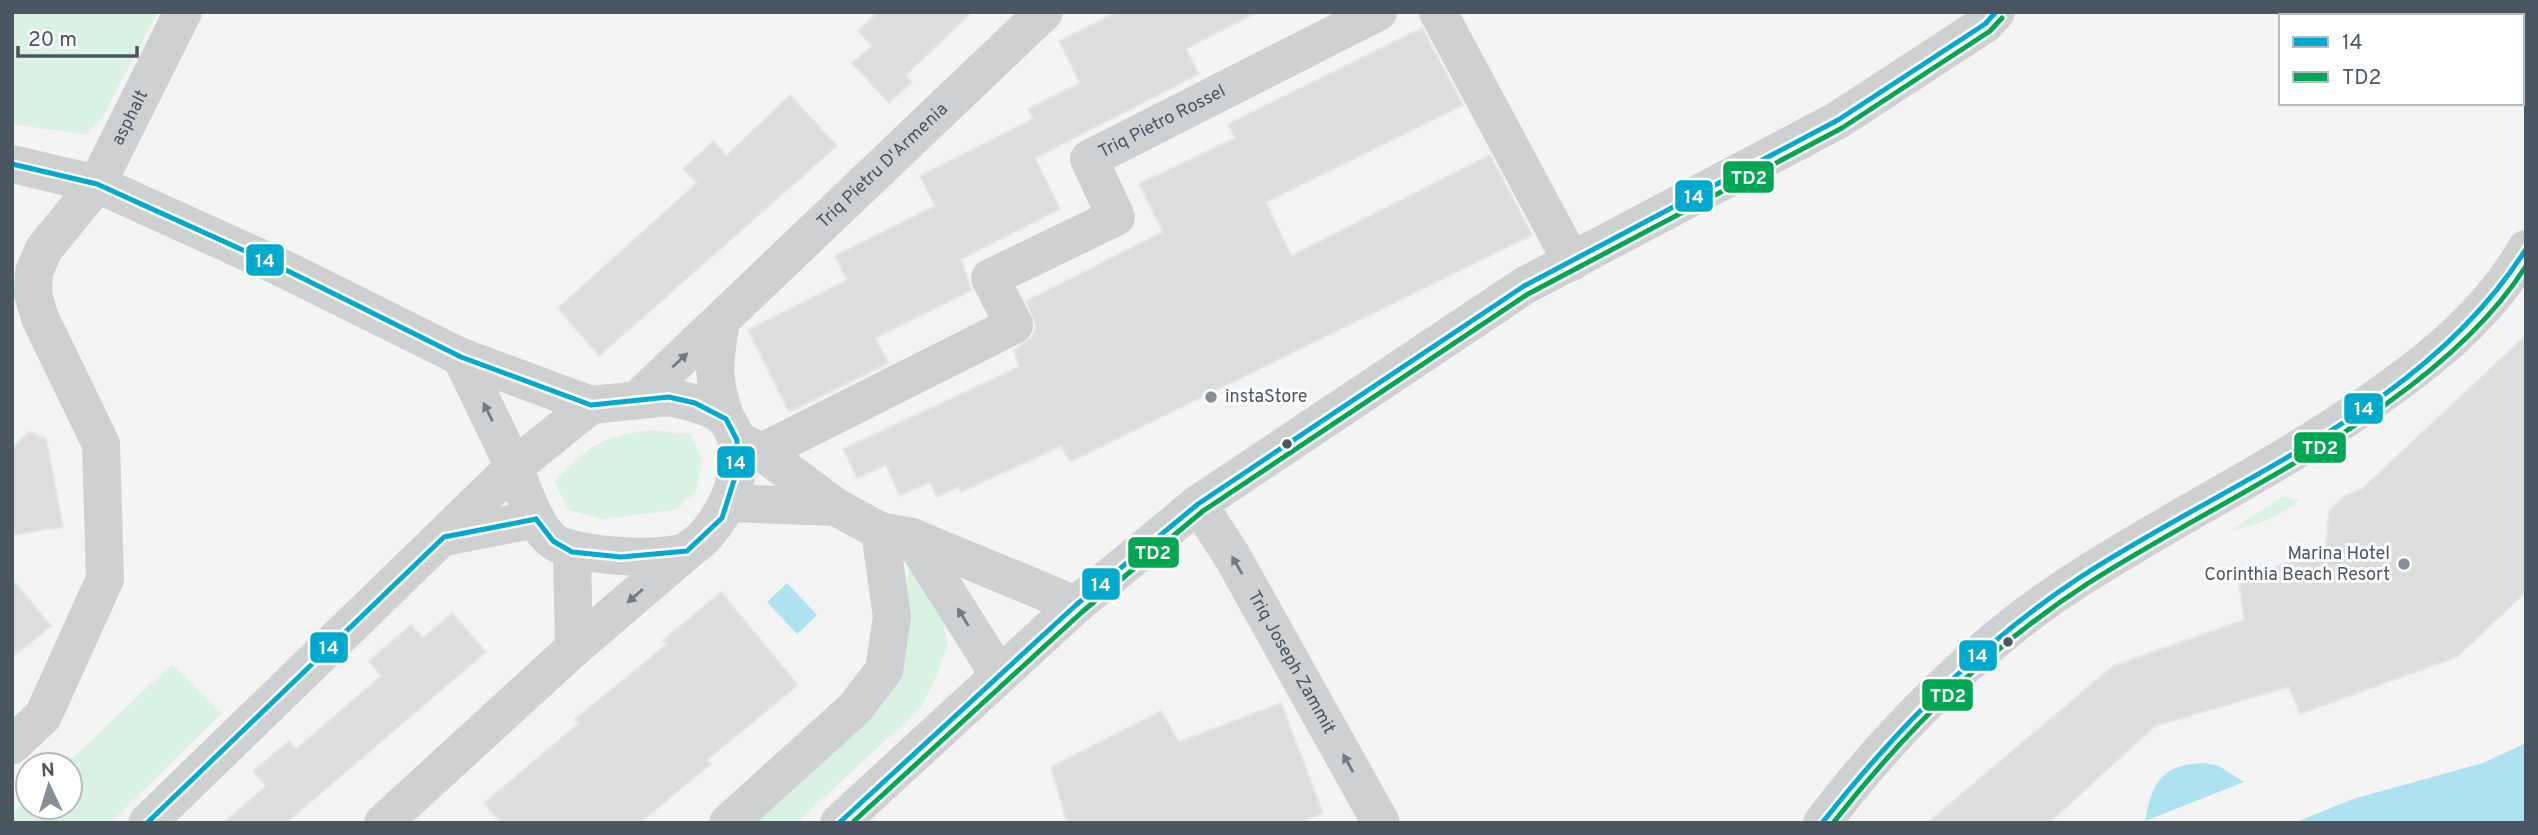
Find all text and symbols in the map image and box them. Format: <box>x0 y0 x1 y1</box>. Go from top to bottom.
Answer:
scale bar <box>18 14 136 58</box>
legend <box>2279 14 2524 105</box>
text: 20 m <box>28 27 77 54</box>
text: 14 <box>2342 30 2362 57</box>
text: TD2 <box>2342 65 2381 92</box>
street label: Triq Pietro Rossel <box>1095 80 1230 164</box>
street label: asphalt <box>107 86 154 149</box>
street label: Triq Pietru D'Armenia <box>812 98 953 234</box>
line badge: TD2 <box>1722 160 1775 194</box>
text: TD2 <box>1731 167 1767 191</box>
line badge: 14 <box>1674 179 1714 213</box>
text: 14 <box>1684 186 1704 210</box>
line badge: 14 <box>245 243 285 277</box>
text: 14 <box>255 250 275 274</box>
one-way arrow <box>671 352 689 368</box>
place label: instaStore <box>1225 386 1307 409</box>
marker: instaStore <box>1203 389 1219 405</box>
line badge: 14 <box>2343 392 2384 425</box>
text: 14 <box>2354 398 2374 422</box>
one-way arrow <box>482 402 493 422</box>
line badge: TD2 <box>2293 431 2347 464</box>
unlabelled marker <box>1280 437 1294 451</box>
text: TD2 <box>2302 437 2338 461</box>
line badge: 14 <box>716 445 756 479</box>
text: 14 <box>726 452 746 476</box>
line badge: TD2 <box>1127 536 1180 569</box>
text: TD2 <box>1135 542 1171 566</box>
place label: Marina Hotel Corinthia Beach Resort <box>2204 543 2390 587</box>
one-way arrow <box>1231 555 1243 574</box>
marker: Marina Hotel Corinthia Beach Resort <box>2396 556 2412 572</box>
line badge: 14 <box>1081 567 1121 601</box>
text: 14 <box>1091 574 1111 598</box>
street label: Triq Joseph Zammit <box>1242 587 1341 738</box>
one-way arrow <box>626 588 644 604</box>
one-way arrow <box>957 608 970 627</box>
line badge: 14 <box>309 631 349 664</box>
unlabelled marker <box>2001 635 2015 649</box>
text: 14 <box>319 637 339 661</box>
line badge: 14 <box>1958 639 1998 672</box>
text: 14 <box>1968 645 1988 669</box>
line badge: TD2 <box>1921 678 1974 712</box>
text: TD2 <box>1930 685 1966 709</box>
north arrow <box>14 751 84 821</box>
one-way arrow <box>1342 753 1354 773</box>
text: N <box>40 759 56 783</box>

